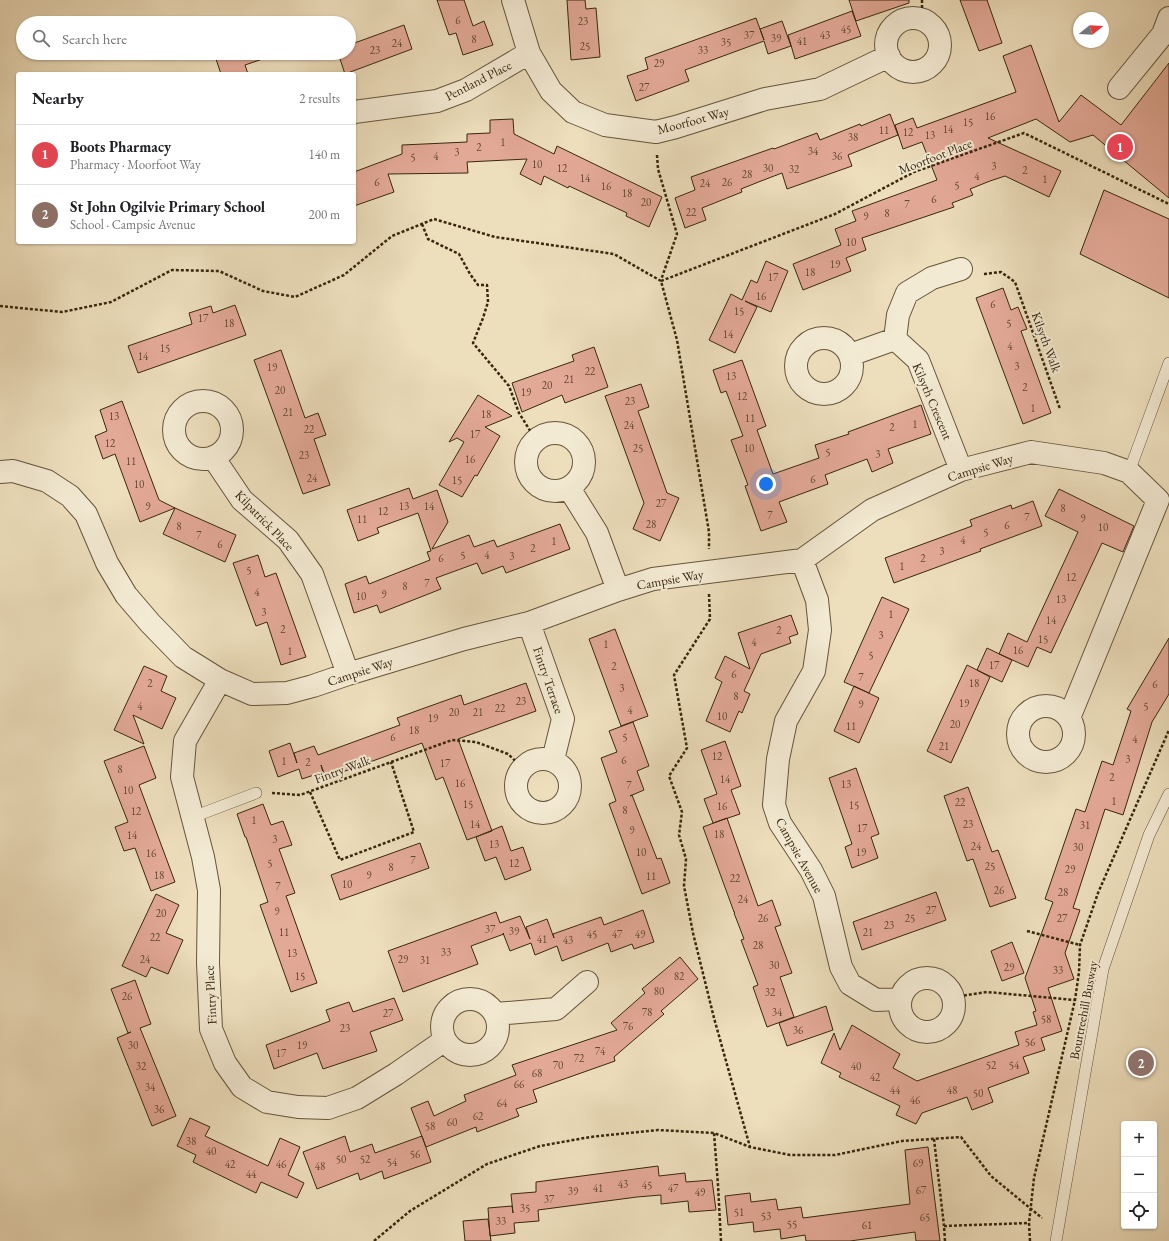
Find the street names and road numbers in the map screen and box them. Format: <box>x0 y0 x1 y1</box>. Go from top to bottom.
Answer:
street label: Pentland Place <box>442 56 514 104</box>
street label: Moorfoot Way <box>655 103 731 138</box>
street label: Moorfoot Place <box>896 135 974 178</box>
street label: Kilsyth Walk <box>1028 310 1066 376</box>
street label: Kilsyth Crescent <box>909 360 956 442</box>
street label: Campsie Way <box>945 449 1015 486</box>
street label: Kilpatrick Place <box>231 486 298 554</box>
street label: Campsie Way <box>635 565 705 594</box>
street label: Fintry Terrace <box>529 644 568 716</box>
street label: Campsie Way <box>325 653 395 690</box>
street label: Fintry Walk <box>312 751 373 787</box>
street label: Campsie Avenue <box>772 815 827 896</box>
street label: Bourtreehill Busway <box>1066 959 1101 1061</box>
street label: Fintry Place <box>200 965 221 1025</box>

